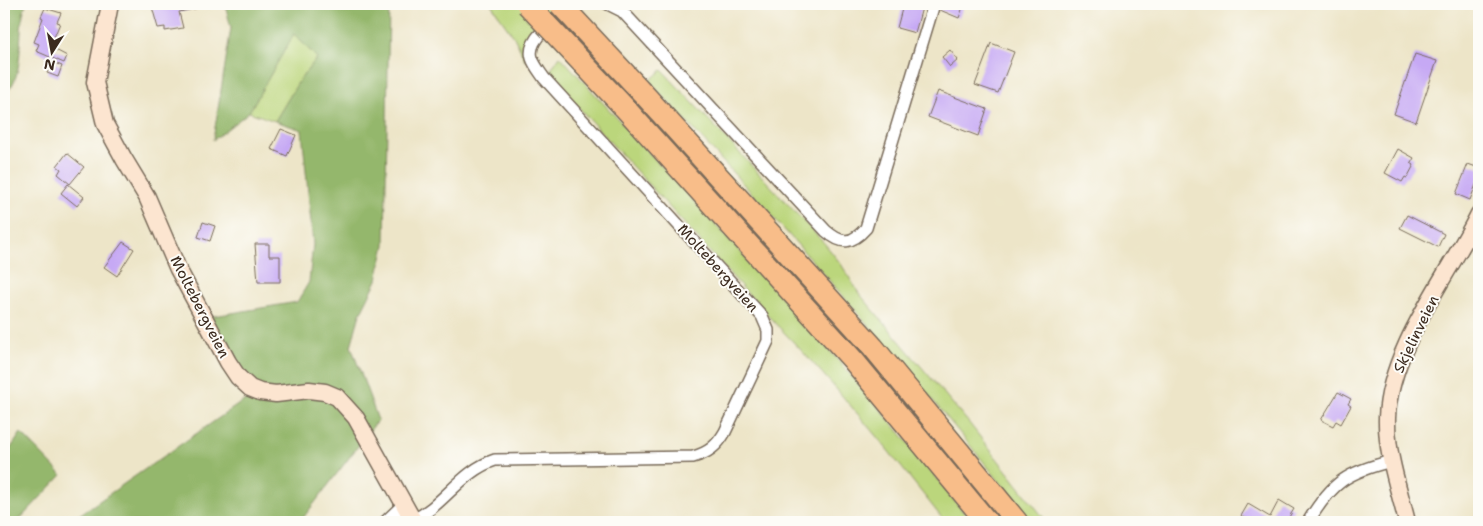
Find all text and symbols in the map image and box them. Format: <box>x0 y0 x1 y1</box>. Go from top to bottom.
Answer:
north arrow <box>28 28 78 78</box>
text: N <box>42 55 57 75</box>
street label: Moltebergveien <box>673 220 763 316</box>
street label: Moltebergveien <box>166 253 234 361</box>
street label: Skjelinveien <box>1389 292 1443 376</box>

